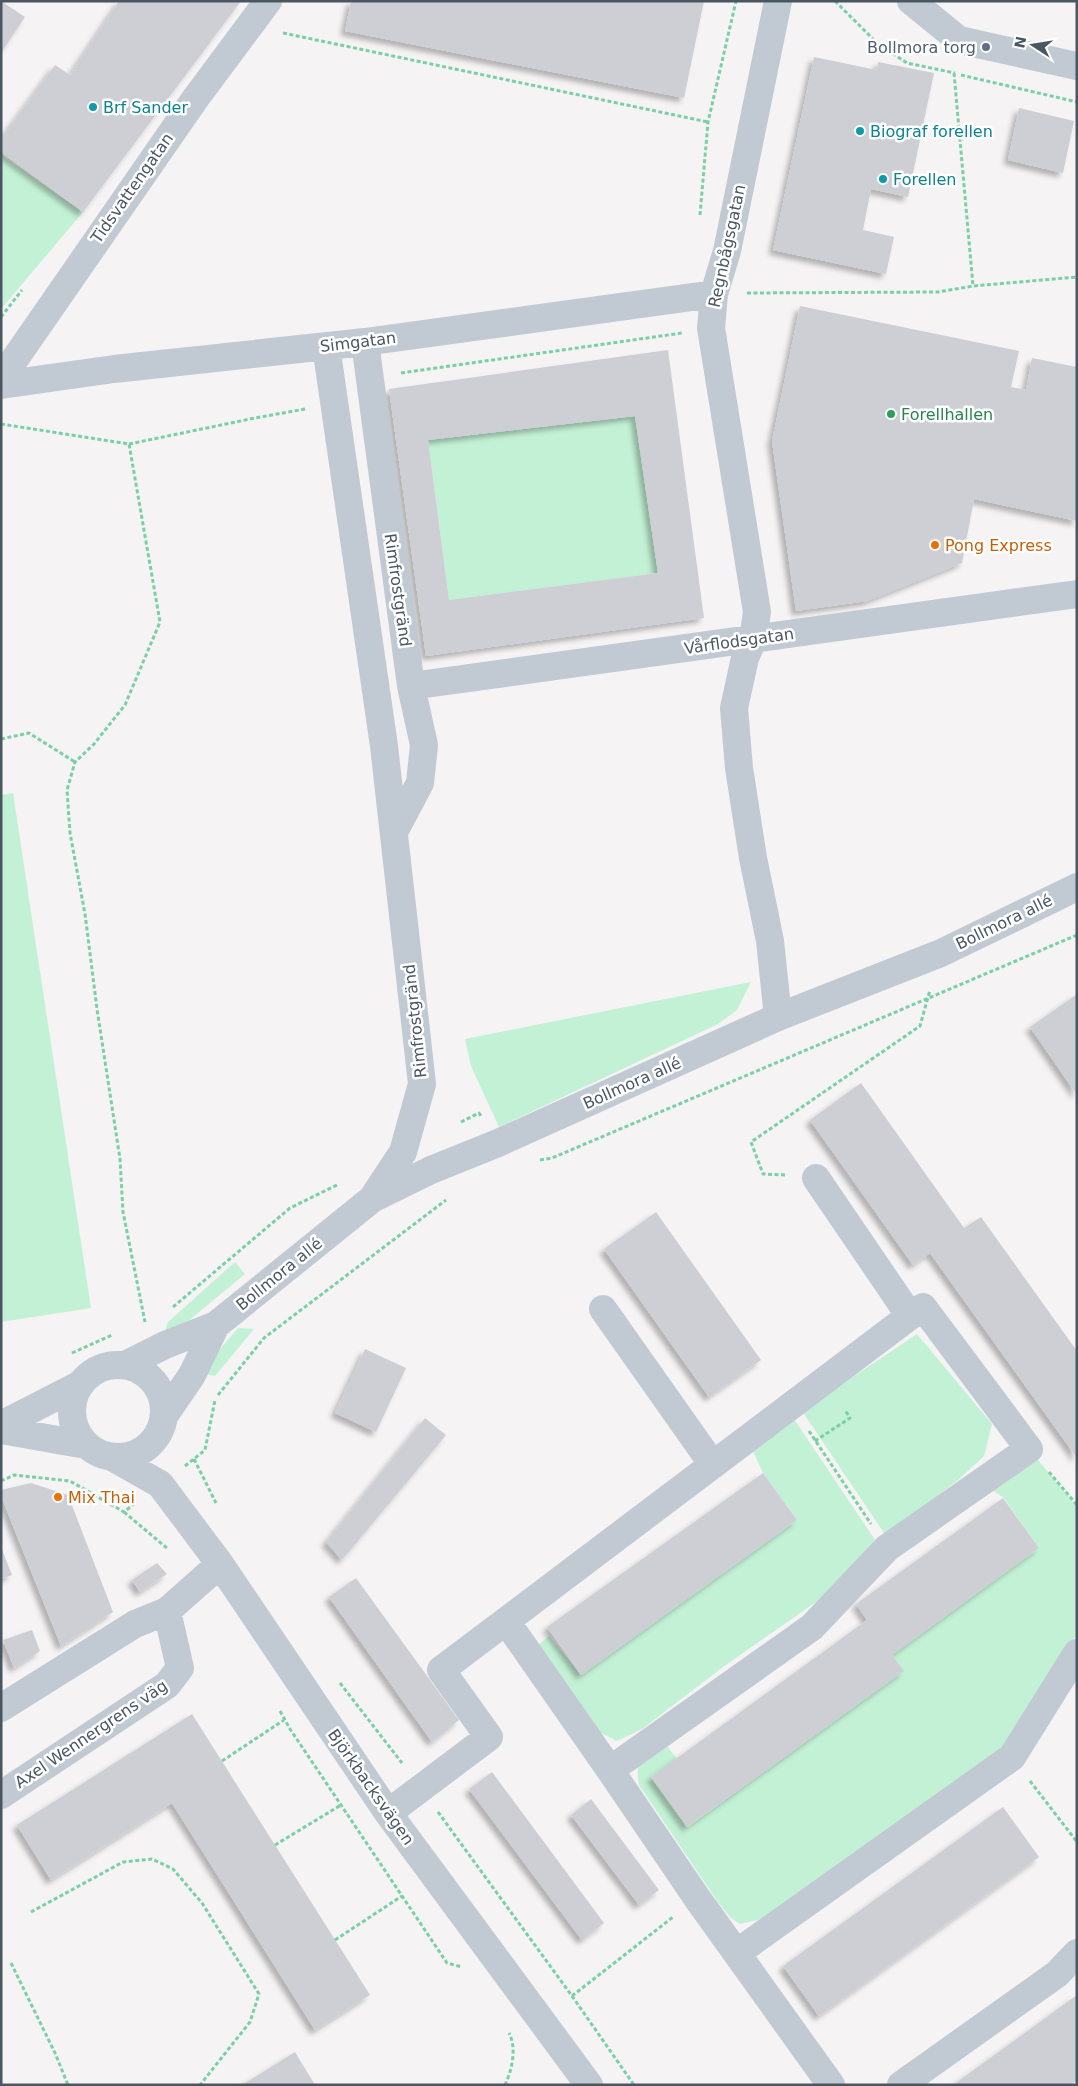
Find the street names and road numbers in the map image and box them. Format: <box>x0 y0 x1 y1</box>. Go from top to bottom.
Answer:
street label: Tidsvattengatan <box>86 129 177 248</box>
street label: Regnbågsgatan <box>705 183 749 309</box>
street label: Simgatan <box>319 328 397 356</box>
street label: Rimfrostgränd <box>381 532 415 648</box>
street label: Vårflodsgatan <box>683 624 795 658</box>
street label: Bollmora allé <box>953 890 1055 954</box>
street label: Rimfrostgränd <box>400 963 430 1079</box>
street label: Bollmora allé <box>580 1053 684 1113</box>
street label: Bollmora allé <box>232 1234 326 1314</box>
street label: Axel Wennergrens väg <box>11 1676 171 1792</box>
street label: Björkbacksvägen <box>324 1726 418 1848</box>

